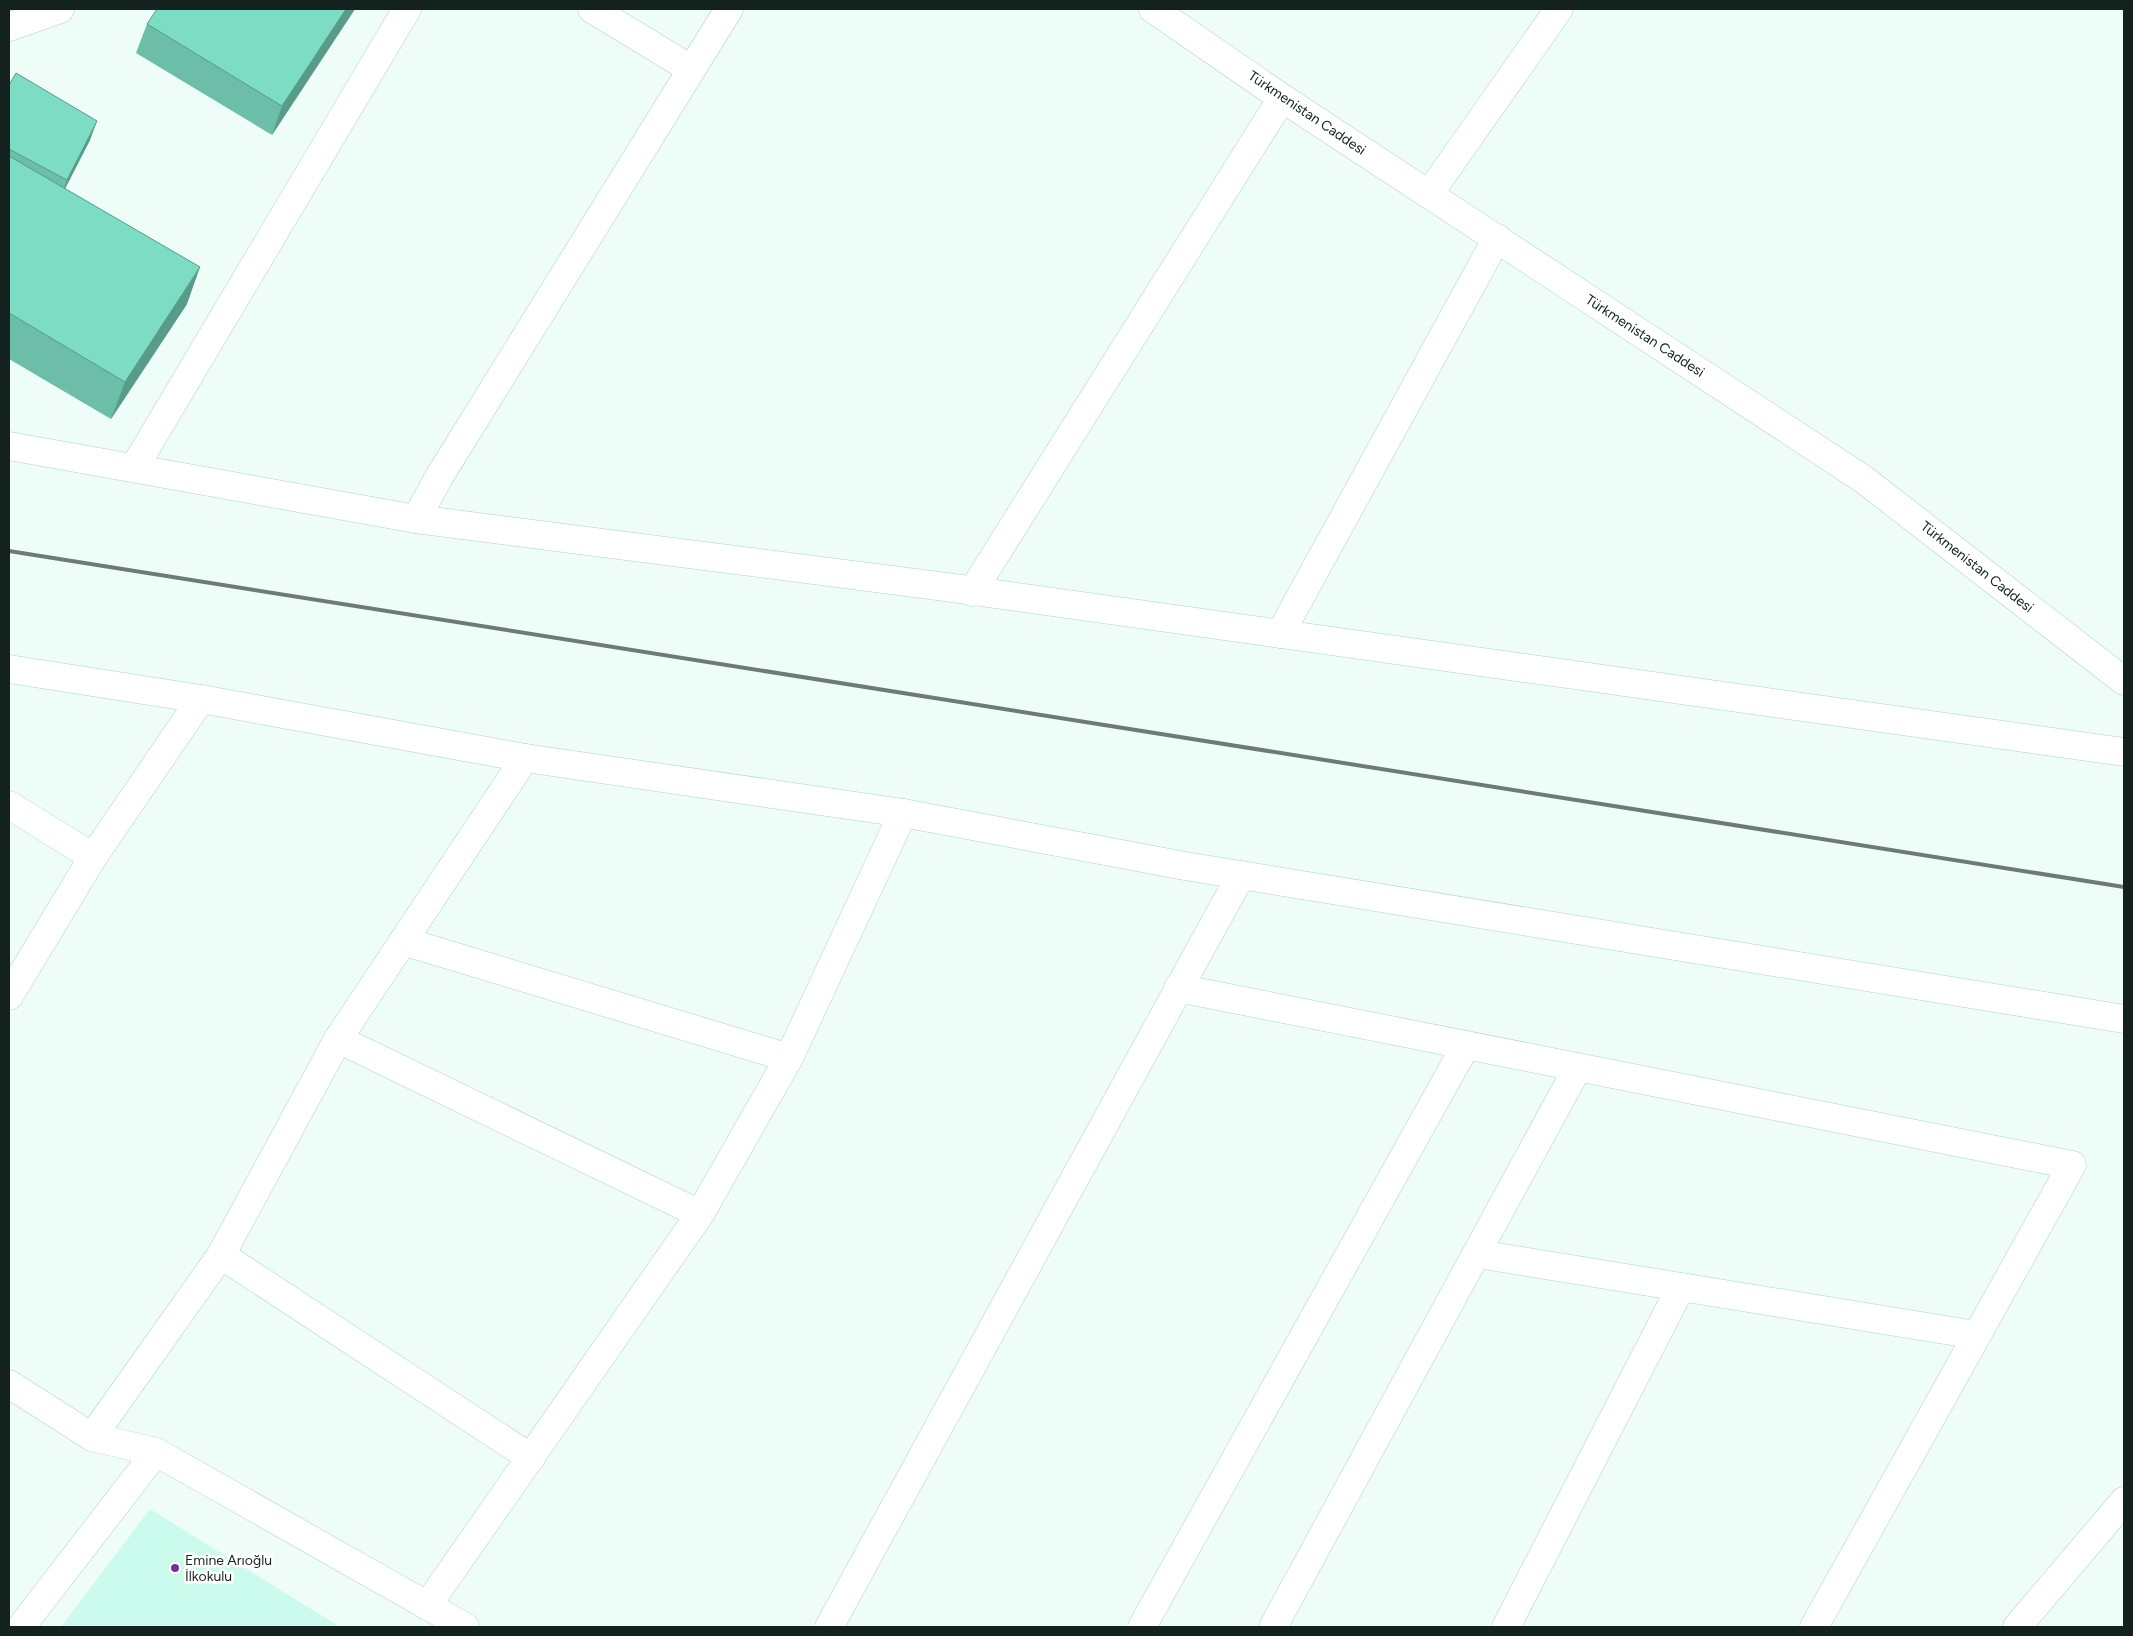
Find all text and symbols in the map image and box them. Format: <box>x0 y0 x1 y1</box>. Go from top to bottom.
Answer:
street label: Türkmenistan Caddesi <box>1245 67 1369 159</box>
street label: Türkmenistan Caddesi <box>1582 291 1708 381</box>
street label: Türkmenistan Caddesi <box>1917 518 2037 616</box>
place label: Emine Arıoğlu İlkokulu <box>185 1552 272 1585</box>
marker: Emine Arıoğlu İlkokulu <box>169 1562 181 1574</box>

